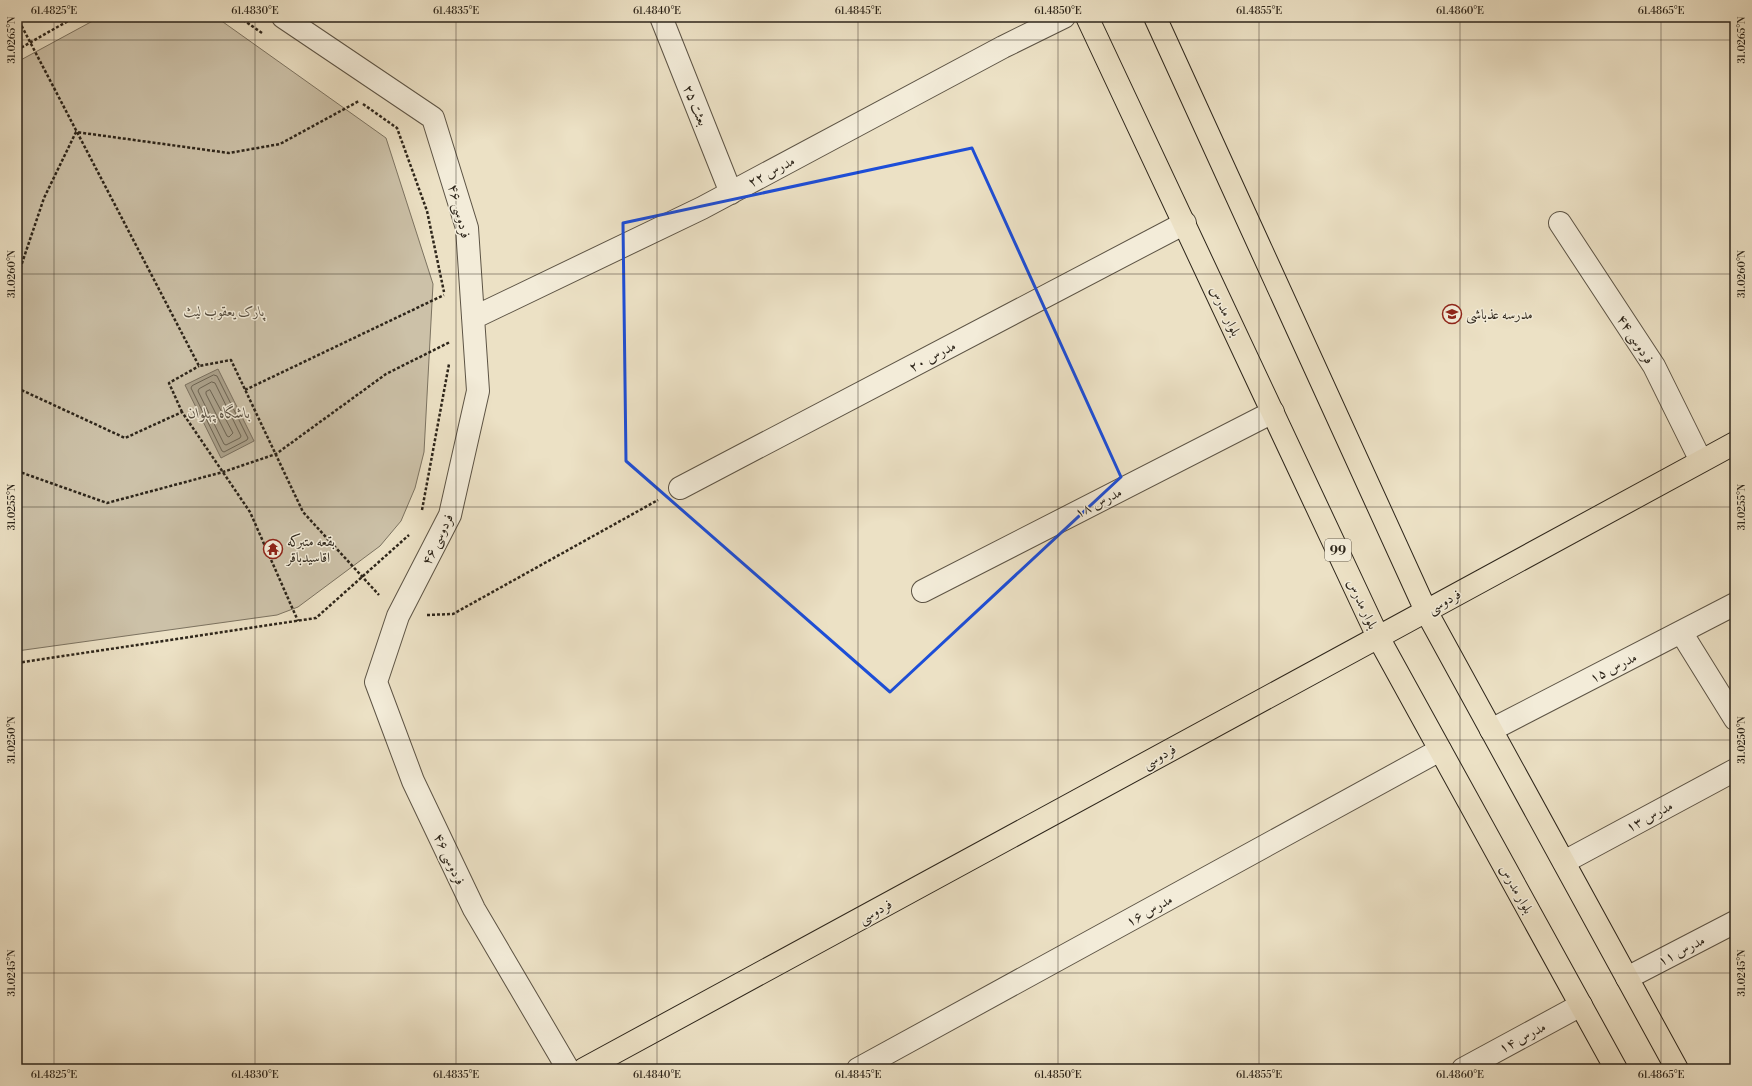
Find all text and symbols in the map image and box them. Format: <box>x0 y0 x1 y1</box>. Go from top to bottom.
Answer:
text: 61.4825°E <box>31 5 77 17</box>
text: 61.4830°E <box>231 5 279 17</box>
text: 61.4835°E <box>433 5 479 17</box>
text: 61.4840°E <box>633 5 681 17</box>
text: 61.4845°E <box>835 5 881 17</box>
text: 61.4850°E <box>1034 5 1082 17</box>
text: 61.4855°E <box>1236 5 1282 17</box>
text: 61.4860°E <box>1436 5 1484 17</box>
text: 61.4865°E <box>1638 5 1684 17</box>
text: 31.0265°N <box>6 16 18 63</box>
text: 31.0265°N <box>1736 16 1748 63</box>
street label: بعثت ۲۵ <box>679 82 712 129</box>
street label: مدرس ۲۲ <box>745 152 798 192</box>
street label: فردوسی ۴۶ <box>444 182 474 240</box>
text: 31.0260°N <box>6 249 18 298</box>
text: 31.0260°N <box>1736 249 1748 298</box>
street label: بلوار مدرس <box>1206 283 1245 340</box>
park label: پارک یعقوب لیث <box>183 303 266 322</box>
school or university icon: مدرسه عذباشی <box>1441 303 1463 325</box>
place label: مدرسه عذباشی <box>1466 306 1533 324</box>
street label: فردوسی ۴۴ <box>1613 312 1658 368</box>
street label: مدرس ۲۰ <box>906 337 959 377</box>
water label: باشگاه پهلوان <box>188 403 250 423</box>
text: 31.0255°N <box>6 483 18 530</box>
street label: مدرس ۱۸ <box>1072 483 1125 522</box>
text: 31.0255°N <box>1736 483 1748 530</box>
street label: فردوسی ۴۶ <box>418 511 458 568</box>
place label: بقعه متبرکه اقاسیدباقر <box>285 533 335 567</box>
temple icon: بقعه متبرکه اقاسیدباقر <box>262 538 284 560</box>
road number: 99 <box>1325 539 1351 561</box>
street label: بلوار مدرس <box>1343 576 1382 633</box>
street label: فردوسی <box>1424 585 1465 618</box>
street label: مدرس ۱۵ <box>1587 648 1640 687</box>
text: 31.0250°N <box>6 716 18 764</box>
text: 31.0250°N <box>1736 716 1748 764</box>
street label: فردوسی <box>1139 740 1180 773</box>
street label: مدرس ۱۳ <box>1623 797 1676 837</box>
street label: فردوسی ۴۶ <box>429 831 469 888</box>
street label: بلوار مدرس <box>1495 862 1537 918</box>
street label: مدرس ۱۶ <box>1123 891 1176 931</box>
street label: فردوسی <box>855 895 896 928</box>
street label: مدرس ۱۱ <box>1655 931 1708 970</box>
text: 31.0245°N <box>6 949 18 996</box>
text: 31.0245°N <box>1736 949 1748 996</box>
street label: مدرس ۱۴ <box>1496 1018 1549 1058</box>
text: 61.4825°E <box>31 1069 77 1081</box>
text: 61.4830°E <box>231 1069 279 1081</box>
text: 61.4835°E <box>433 1069 479 1081</box>
text: 61.4840°E <box>633 1069 681 1081</box>
text: 61.4845°E <box>835 1069 881 1081</box>
text: 61.4850°E <box>1034 1069 1082 1081</box>
text: 61.4855°E <box>1236 1069 1282 1081</box>
text: 61.4860°E <box>1436 1069 1484 1081</box>
text: 61.4865°E <box>1638 1069 1684 1081</box>

